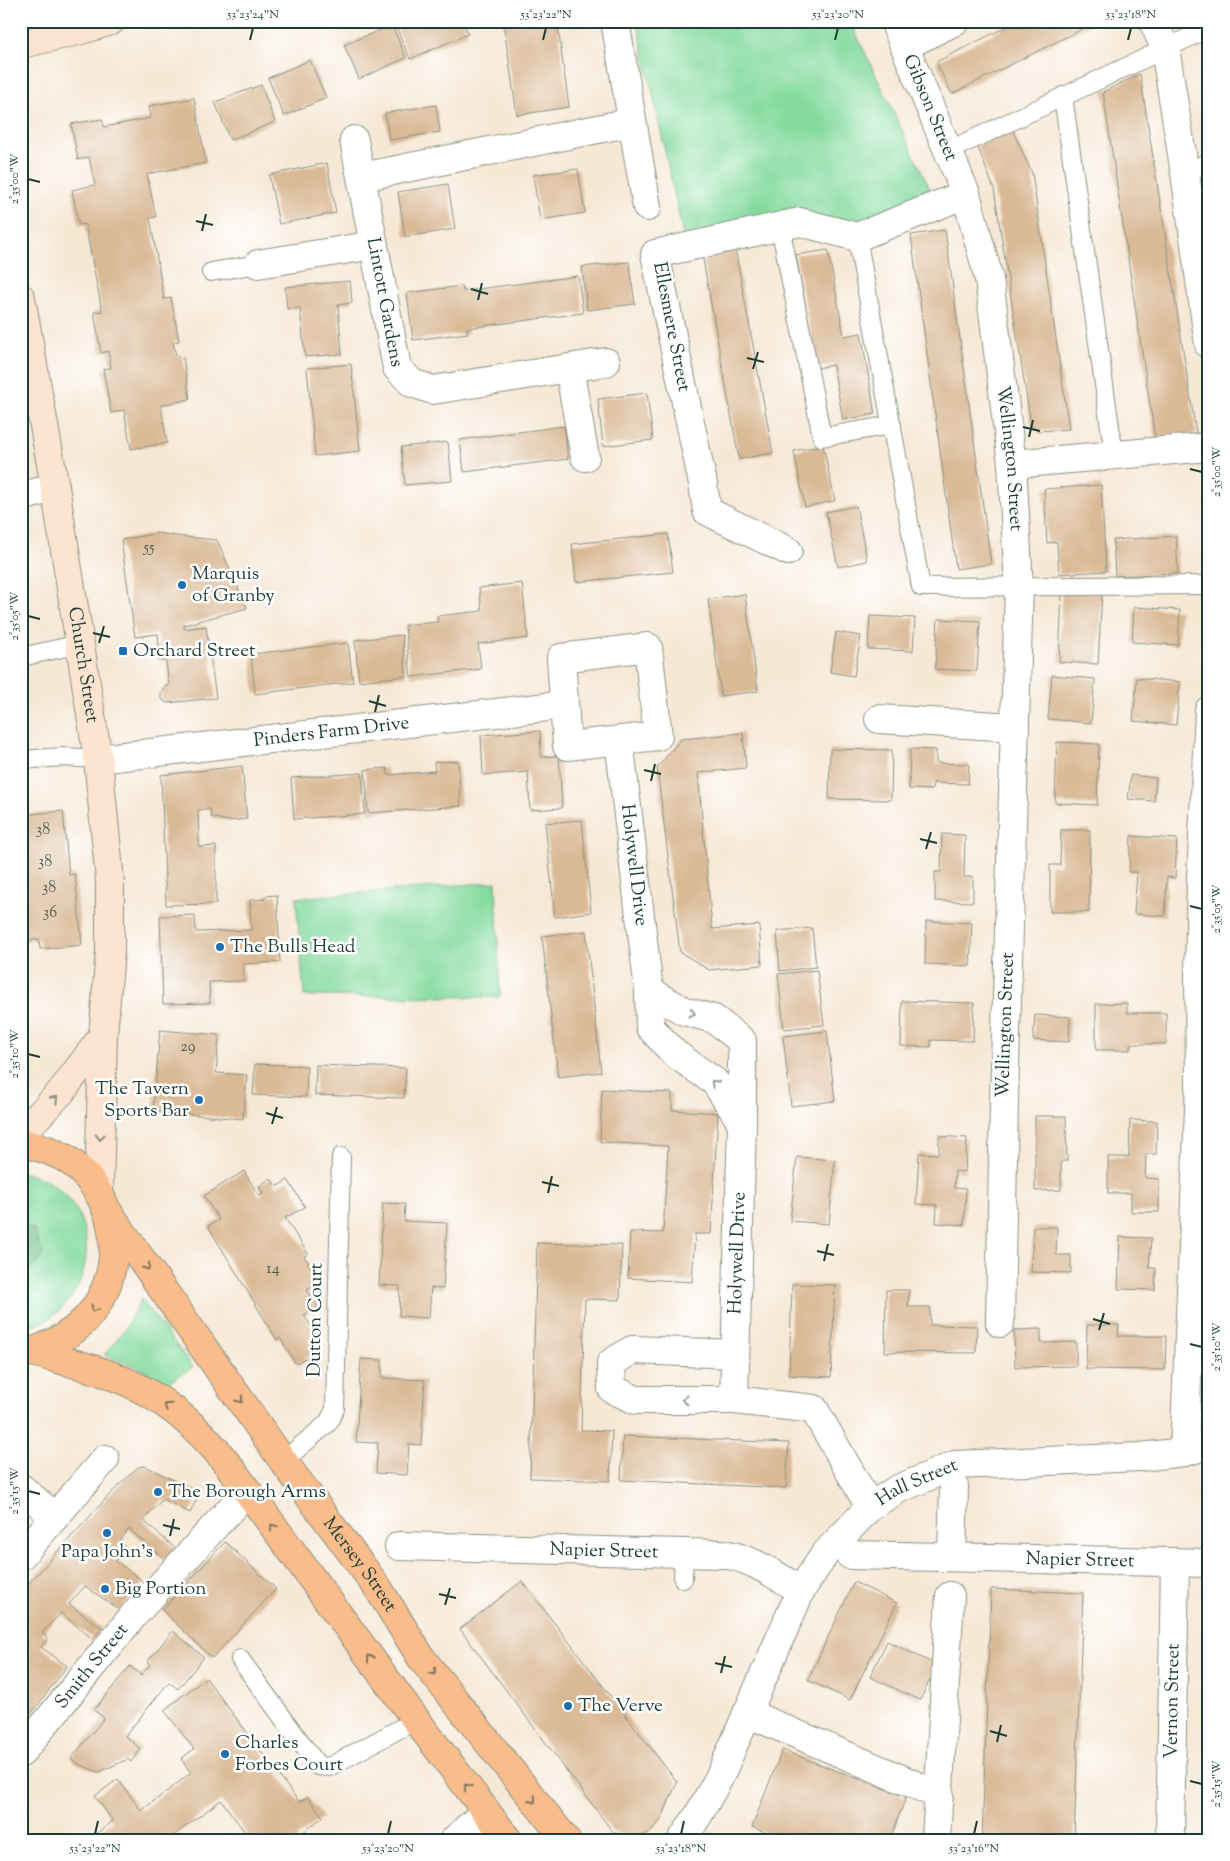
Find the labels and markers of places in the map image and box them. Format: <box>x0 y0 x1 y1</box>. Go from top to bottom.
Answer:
place label: Marquis of Granby <box>192 561 275 610</box>
marker: Marquis of Granby <box>176 579 188 591</box>
place label: Orchard Street <box>133 638 256 665</box>
marker: Orchard Street <box>117 645 129 657</box>
place label: The Bulls Head <box>230 934 356 961</box>
marker: The Bulls Head <box>214 941 226 953</box>
place label: The Tavern Sports Bar <box>95 1076 189 1125</box>
marker: The Tavern Sports Bar <box>193 1094 205 1106</box>
place label: The Borough Arms <box>168 1479 326 1506</box>
marker: The Borough Arms <box>152 1486 164 1498</box>
marker: Papa John's <box>101 1527 113 1539</box>
place label: Papa John's <box>61 1539 153 1566</box>
place label: Big Portion <box>115 1576 206 1603</box>
marker: Big Portion <box>99 1583 111 1595</box>
place label: The Verve <box>578 1693 663 1720</box>
marker: The Verve <box>562 1700 574 1712</box>
place label: Charles Forbes Court <box>235 1730 344 1779</box>
marker: Charles Forbes Court <box>219 1748 231 1760</box>

